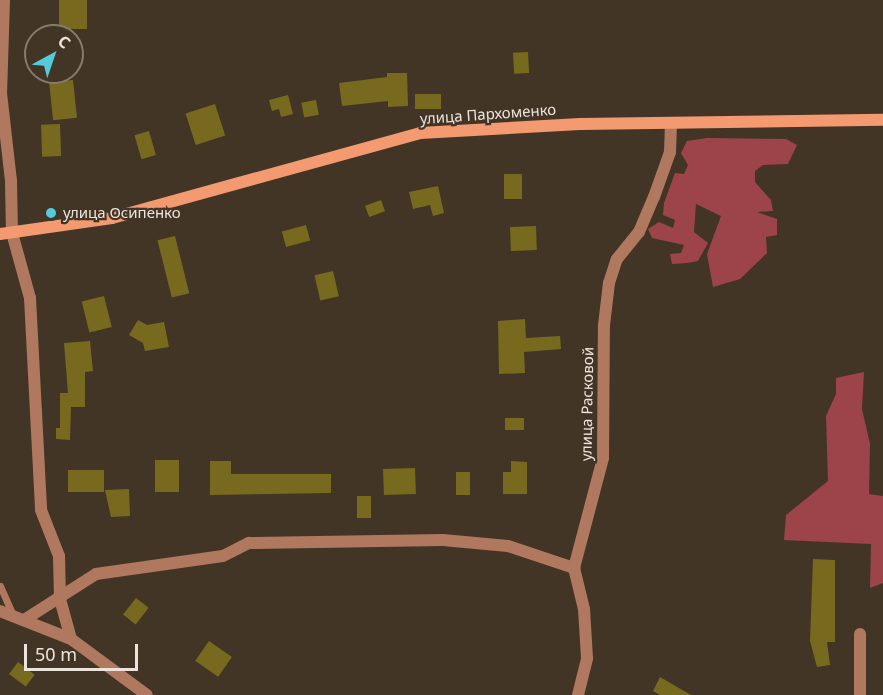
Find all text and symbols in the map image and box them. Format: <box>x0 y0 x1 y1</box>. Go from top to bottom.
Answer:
north arrow <box>24 24 84 84</box>
text: С <box>53 30 75 53</box>
street label: улица Пархоменко <box>419 100 557 128</box>
place label: улица Осипенко <box>63 204 181 222</box>
marker: улица Осипенко <box>44 206 58 220</box>
street label: улица Расковой <box>577 347 597 461</box>
scale bar <box>27 632 141 670</box>
text: 50 m <box>35 642 77 666</box>

